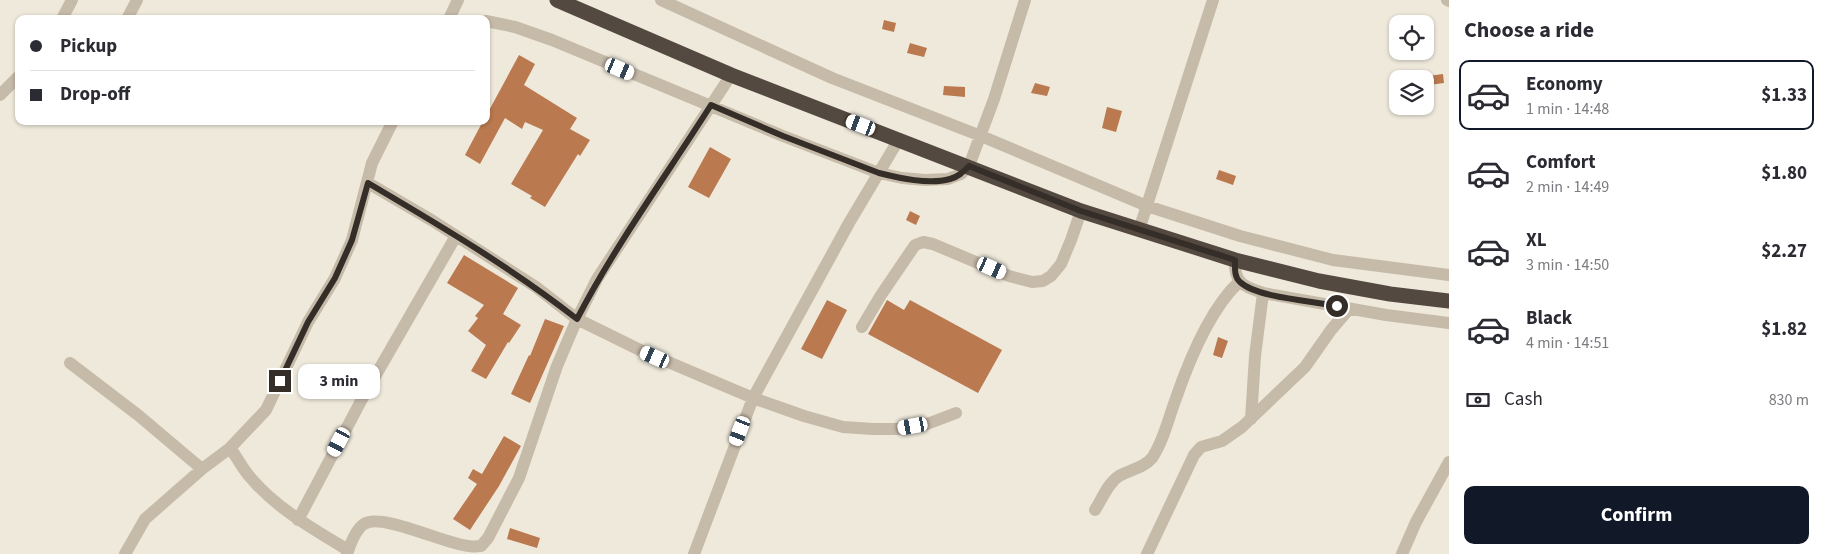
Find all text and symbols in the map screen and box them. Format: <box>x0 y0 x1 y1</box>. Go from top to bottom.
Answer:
text: Choose a ride <box>1464 14 1594 46</box>
map controls <box>1389 15 1434 115</box>
button: locate <box>1389 15 1434 60</box>
text: Pickup <box>60 33 117 60</box>
car <box>603 56 636 82</box>
button: layers <box>1389 70 1434 115</box>
text: Economy <box>1526 71 1603 98</box>
icon: car <box>1466 73 1511 118</box>
text: Drop-off <box>60 81 130 108</box>
text: $1.33 <box>1761 82 1807 109</box>
text: 1 min · 14:48 <box>1526 98 1609 120</box>
car <box>844 113 877 137</box>
text: Comfort <box>1526 149 1596 176</box>
icon: car <box>1466 151 1511 196</box>
text: $1.80 <box>1761 160 1807 187</box>
text: 2 min · 14:49 <box>1526 176 1609 198</box>
text: XL <box>1526 227 1547 254</box>
icon: car <box>1466 229 1511 274</box>
text: $2.27 <box>1761 238 1807 265</box>
text: 3 min · 14:50 <box>1526 254 1609 276</box>
car <box>975 255 1008 281</box>
route start <box>1326 295 1348 317</box>
text: Black <box>1526 305 1572 332</box>
icon: car <box>1466 307 1511 352</box>
text: $1.82 <box>1761 316 1807 343</box>
text: 4 min · 14:51 <box>1526 332 1609 354</box>
car <box>638 344 671 370</box>
callout: 3 min <box>298 364 380 398</box>
route end <box>269 370 291 392</box>
text: 3 min <box>320 370 358 392</box>
icon: cash <box>1464 386 1492 414</box>
text: Cash <box>1504 386 1543 413</box>
text: 830 m <box>1769 389 1809 411</box>
car <box>727 414 752 448</box>
car <box>896 416 929 436</box>
car <box>325 425 352 459</box>
button: Confirm <box>1464 486 1809 544</box>

